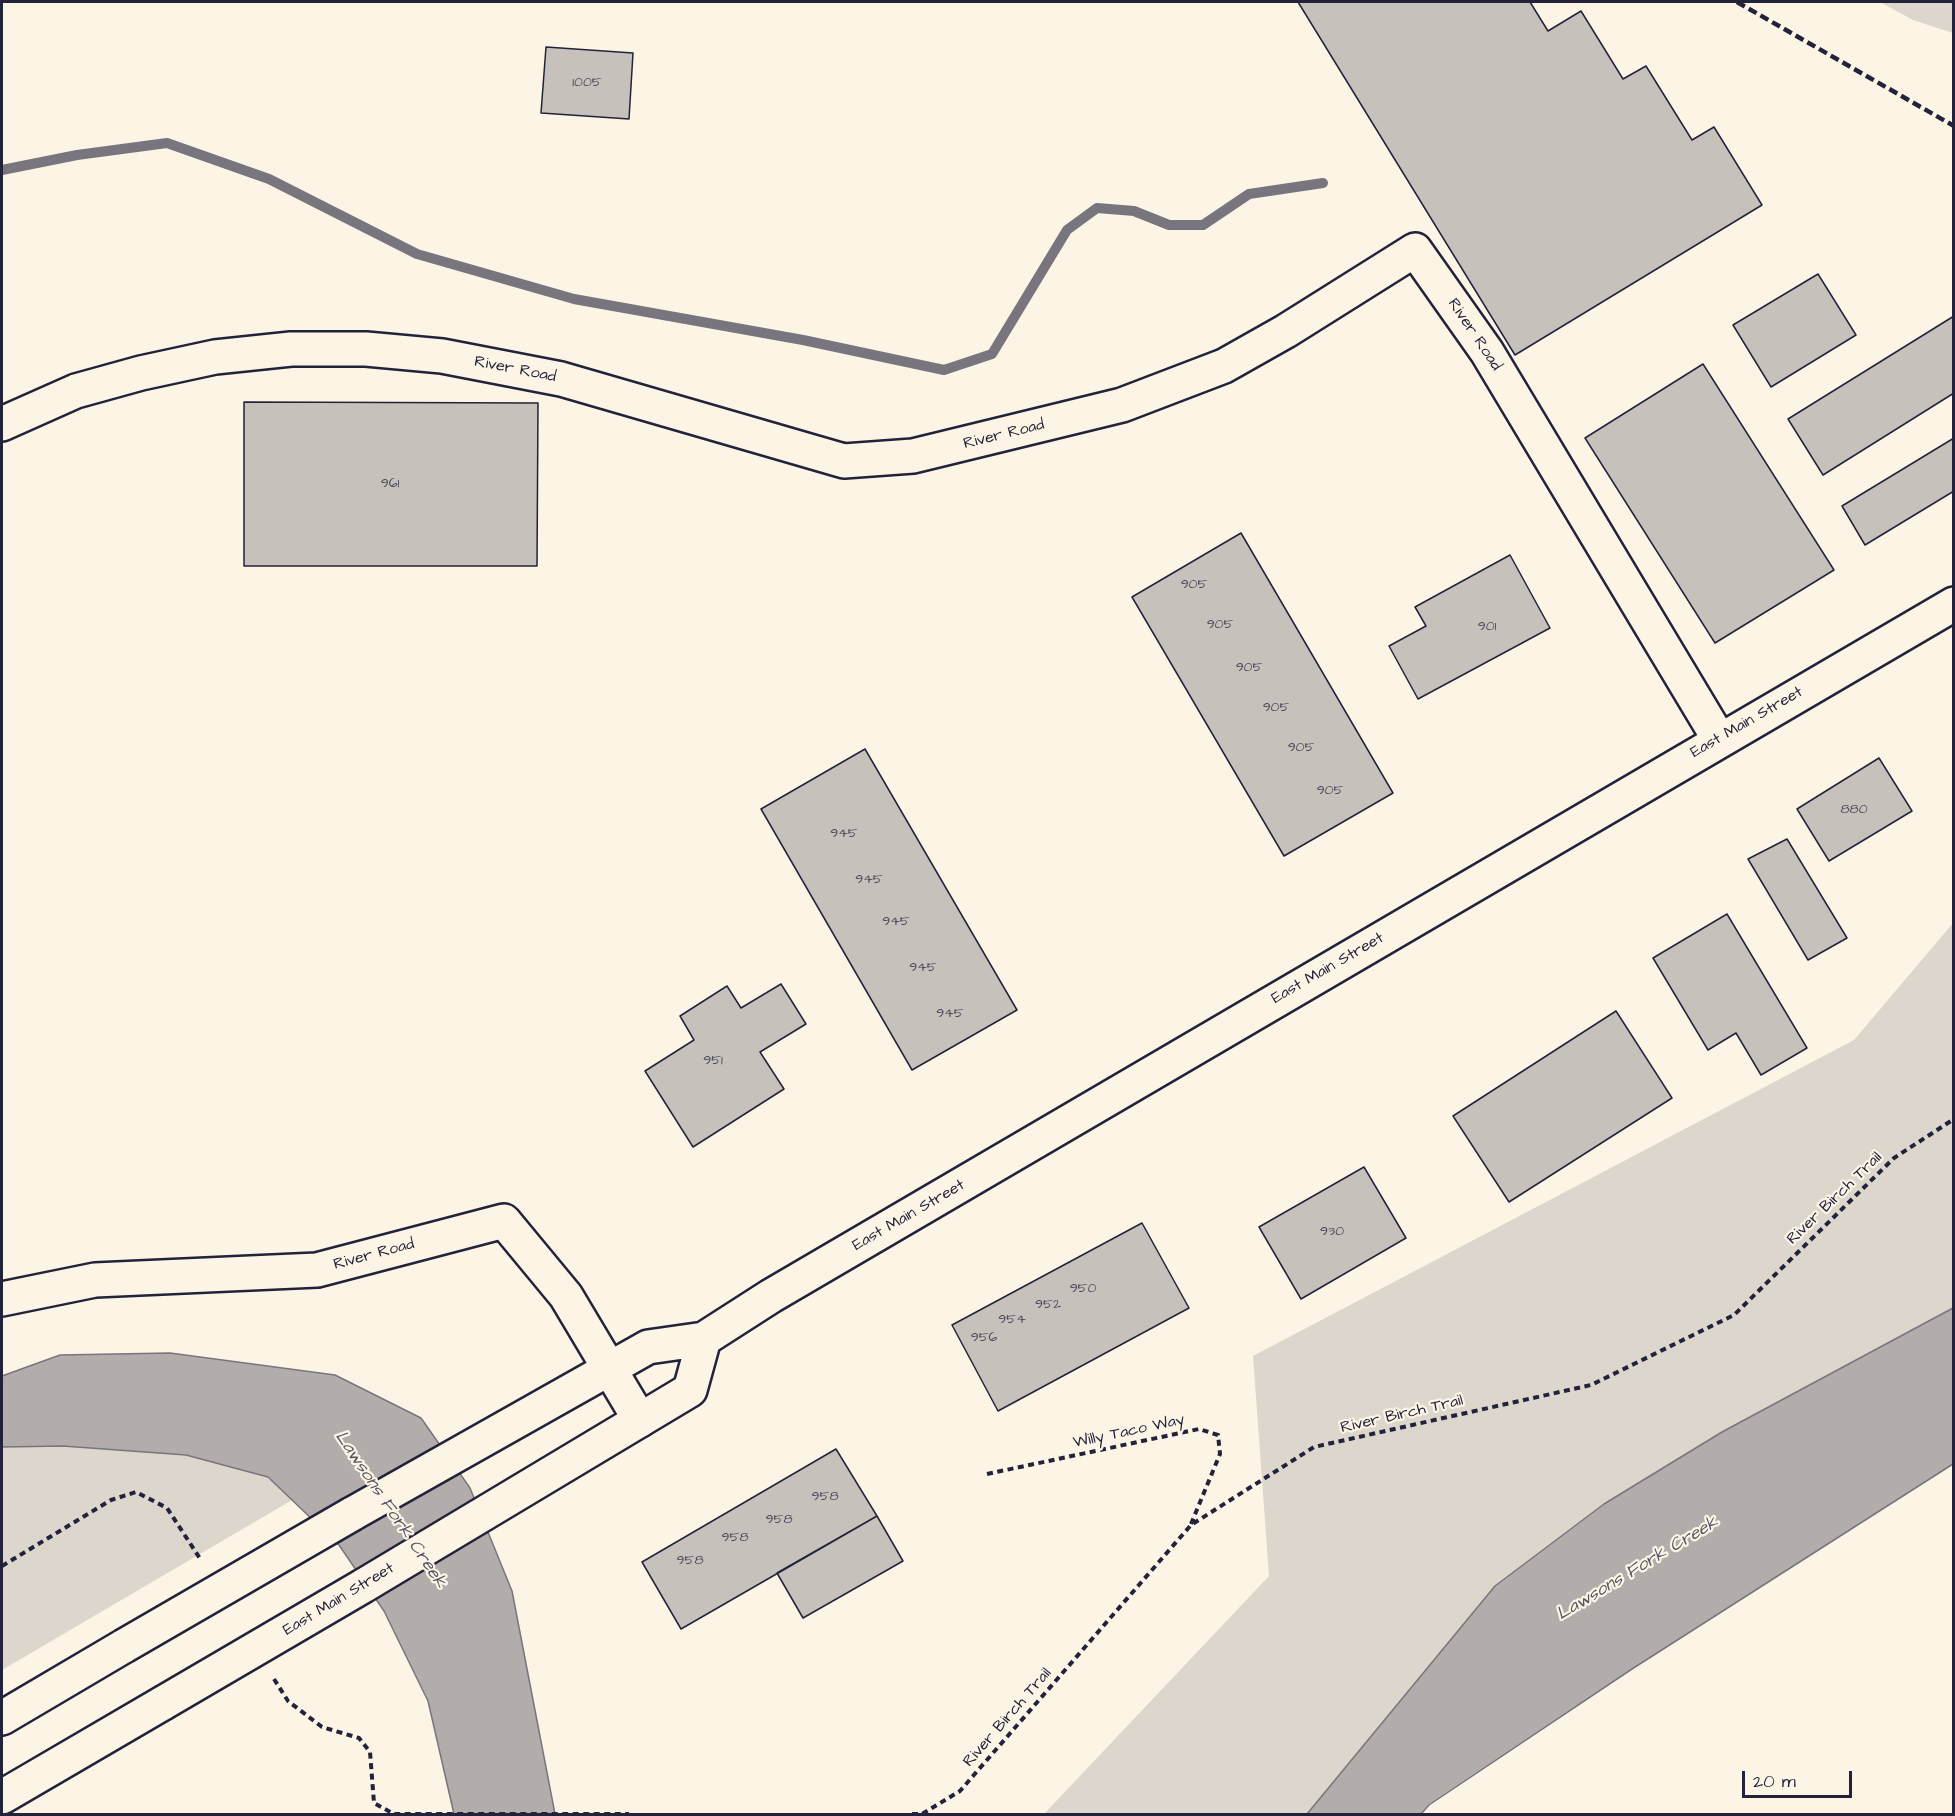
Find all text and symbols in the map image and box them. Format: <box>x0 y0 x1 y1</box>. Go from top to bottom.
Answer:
house number: 1005 <box>572 75 602 91</box>
street label: River Road <box>1443 295 1505 375</box>
street label: River Road <box>473 353 557 387</box>
street label: River Road <box>962 416 1046 454</box>
house number: 961 <box>381 476 399 492</box>
house number: 905 <box>1181 577 1207 593</box>
house number: 905 <box>1207 617 1233 633</box>
house number: 901 <box>1478 619 1496 635</box>
house number: 905 <box>1236 660 1262 676</box>
street label: East Main Street <box>1688 683 1806 763</box>
house number: 905 <box>1263 700 1289 716</box>
house number: 905 <box>1288 740 1314 756</box>
house number: 905 <box>1317 783 1343 799</box>
house number: 880 <box>1841 802 1867 818</box>
house number: 945 <box>830 826 858 842</box>
house number: 945 <box>855 872 883 888</box>
house number: 945 <box>882 914 910 930</box>
street label: East Main Street <box>1269 929 1387 1009</box>
house number: 945 <box>909 960 937 976</box>
house number: 945 <box>936 1006 964 1022</box>
house number: 951 <box>703 1053 723 1069</box>
street label: River Birch Trail <box>1783 1149 1887 1249</box>
street label: East Main Street <box>850 1176 968 1256</box>
house number: 930 <box>1320 1224 1344 1240</box>
street label: River Road <box>332 1235 416 1275</box>
house number: 950 <box>1070 1281 1096 1297</box>
house number: 952 <box>1035 1297 1061 1313</box>
house number: 954 <box>998 1312 1026 1328</box>
house number: 956 <box>971 1330 997 1346</box>
street label: River Birch Trail <box>1339 1392 1465 1438</box>
street label: Willy Taco Way <box>1072 1411 1186 1453</box>
water label: Lawsons Fork Creek <box>329 1427 451 1593</box>
house number: 958 <box>812 1489 838 1505</box>
house number: 958 <box>766 1512 792 1528</box>
water label: Lawsons Fork Creek <box>1553 1512 1723 1626</box>
house number: 958 <box>722 1530 748 1546</box>
house number: 958 <box>677 1553 703 1569</box>
street label: East Main Street <box>280 1559 398 1641</box>
street label: River Birch Trail <box>960 1665 1056 1771</box>
scale bar <box>1745 1759 1854 1797</box>
text: 20 m <box>1753 1769 1796 1794</box>

